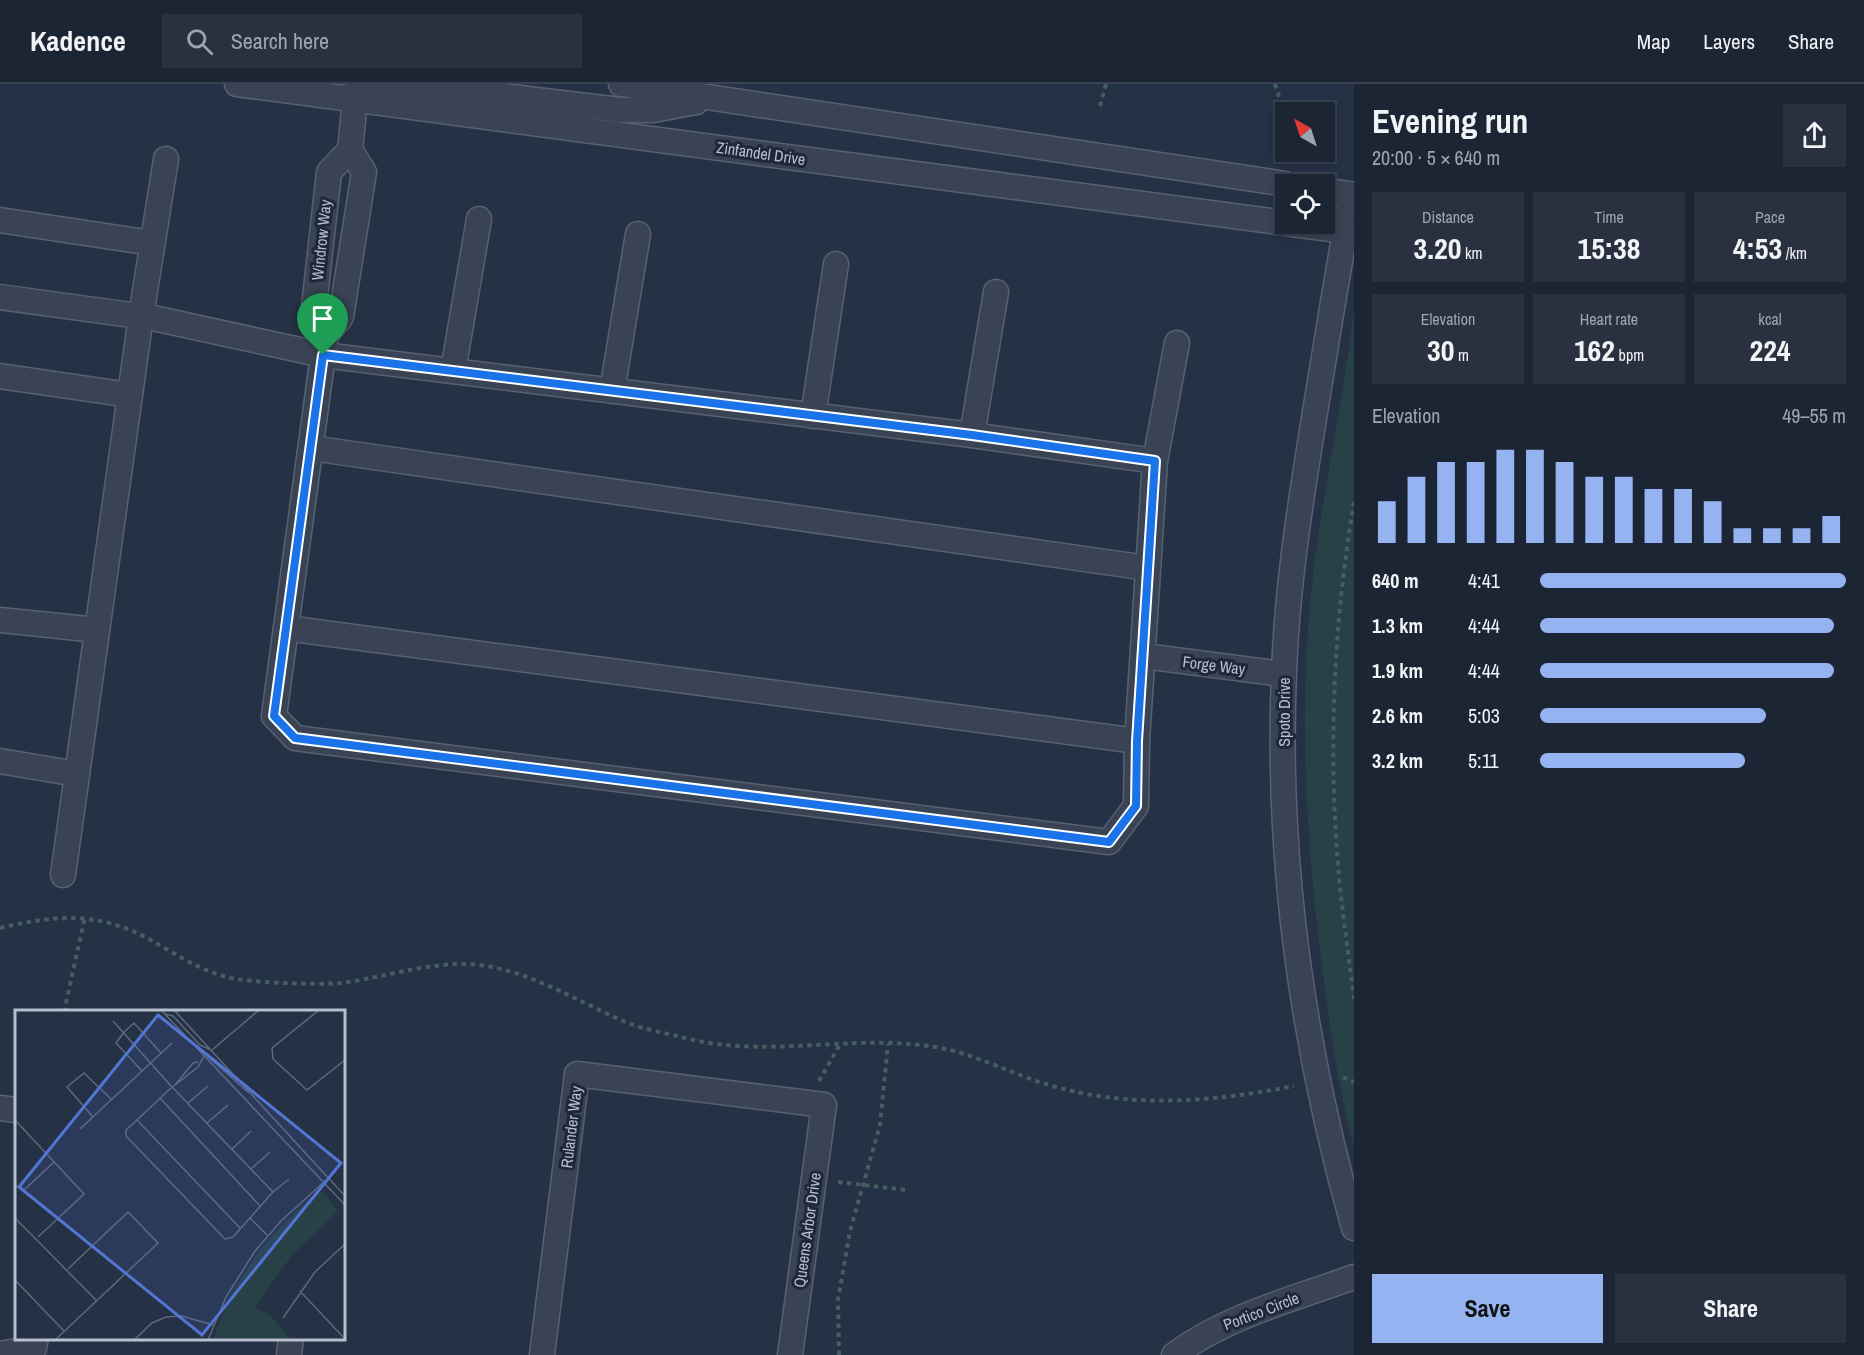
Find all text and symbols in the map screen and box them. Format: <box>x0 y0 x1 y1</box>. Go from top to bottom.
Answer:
search box <box>162 14 582 68</box>
text: Kadence <box>30 22 126 60</box>
icon: search <box>183 25 216 58</box>
text: Search here <box>231 26 329 56</box>
text: Map <box>1637 27 1670 56</box>
text: Layers <box>1703 27 1755 56</box>
text: Share <box>1788 27 1834 56</box>
text: Evening run <box>1372 99 1528 143</box>
north arrow <box>1275 102 1335 162</box>
map controls <box>1275 102 1335 234</box>
button: share <box>1783 104 1846 167</box>
street label: Zinfandel Drive <box>715 136 807 170</box>
text: 20:00 · 5 × 640 m <box>1372 144 1500 171</box>
button: locate <box>1275 174 1335 234</box>
street label: Windrow Way <box>306 198 336 282</box>
text: Distance <box>1422 206 1474 228</box>
text: Time <box>1594 206 1624 228</box>
text: Pace <box>1755 206 1785 228</box>
text: 3.20 <box>1413 228 1461 268</box>
text: 15:38 <box>1578 228 1640 268</box>
text: 4:53 <box>1733 228 1782 268</box>
text: km <box>1461 242 1483 264</box>
text: /km <box>1782 242 1807 264</box>
pin <box>297 293 348 355</box>
icon: arrive <box>306 302 339 335</box>
text: Elevation <box>1421 308 1475 330</box>
text: Heart rate <box>1580 308 1638 330</box>
text: kcal <box>1758 308 1782 330</box>
text: 30 <box>1427 330 1454 370</box>
text: 162 <box>1574 330 1615 370</box>
text: 224 <box>1749 330 1791 370</box>
text: m <box>1454 344 1469 366</box>
text: bpm <box>1615 344 1644 366</box>
text: Elevation <box>1372 402 1440 429</box>
text: 49–55 m <box>1782 402 1846 429</box>
text: 640 m <box>1372 567 1419 594</box>
text: 4:41 <box>1468 567 1500 594</box>
text: 1.3 km <box>1372 612 1423 639</box>
text: 4:44 <box>1468 612 1500 639</box>
street label: Forge Way <box>1181 650 1247 680</box>
text: 1.9 km <box>1372 657 1423 684</box>
text: 4:44 <box>1468 657 1500 684</box>
street label: Spoto Drive <box>1273 677 1295 747</box>
text: 2.6 km <box>1372 702 1423 729</box>
text: 5:03 <box>1468 702 1500 729</box>
text: 3.2 km <box>1372 747 1423 774</box>
text: 5:11 <box>1468 747 1499 774</box>
inset map <box>15 1010 345 1340</box>
street label: Rulander Way <box>555 1084 587 1169</box>
street label: Queens Arbor Drive <box>788 1171 826 1289</box>
button: Save <box>1372 1274 1603 1343</box>
button: Share <box>1615 1274 1846 1343</box>
street label: Portico Circle <box>1220 1286 1302 1336</box>

